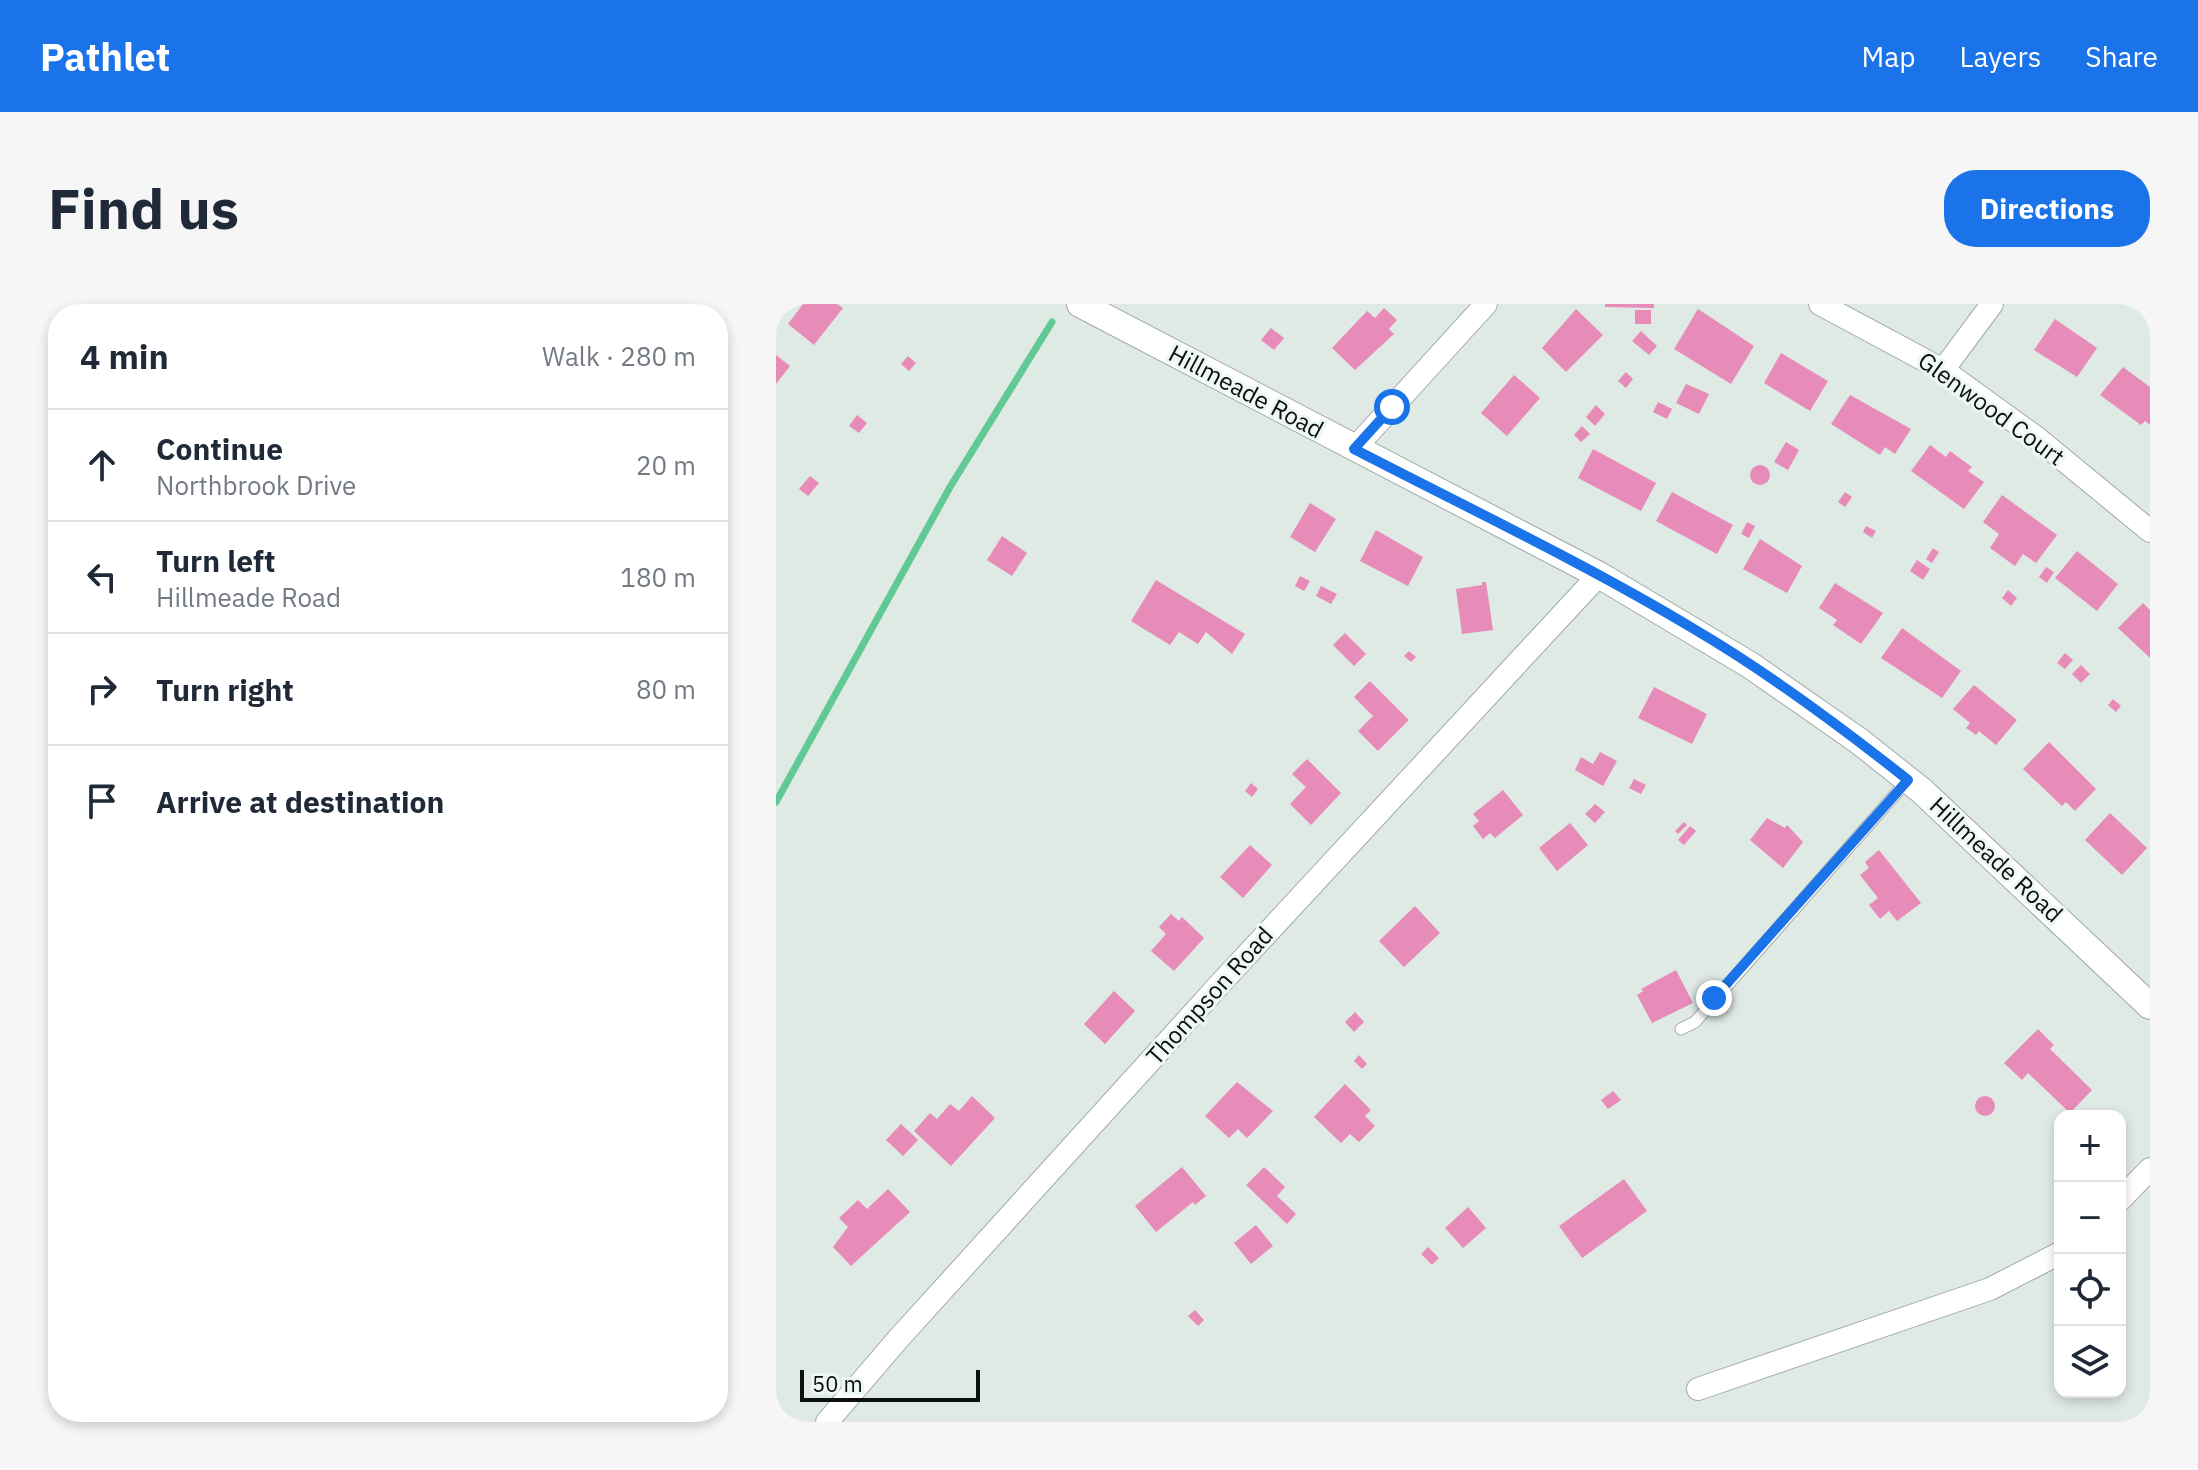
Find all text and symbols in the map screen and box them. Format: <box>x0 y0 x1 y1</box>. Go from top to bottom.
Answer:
text: Pathlet <box>40 32 170 81</box>
text: Map <box>1861 38 1915 75</box>
text: Layers <box>1959 38 2041 75</box>
text: Share <box>2085 38 2158 75</box>
button: Directions <box>1944 170 2150 247</box>
text: Find us <box>48 172 239 244</box>
text: 4 min <box>80 334 169 378</box>
street label: Hillmeade Road <box>1164 337 1329 445</box>
text: Walk · 280 m <box>542 339 696 373</box>
street label: Glenwood Court <box>1912 344 2071 472</box>
route start <box>1374 389 1410 425</box>
text: Continue <box>156 429 283 468</box>
icon: ahead <box>80 443 124 487</box>
text: 20 m <box>636 448 696 482</box>
text: Northbrook Drive <box>156 468 356 502</box>
text: Turn left <box>156 541 275 580</box>
icon: left <box>80 555 124 599</box>
text: 180 m <box>620 560 696 594</box>
text: Hillmeade Road <box>156 580 341 614</box>
icon: right <box>80 667 124 711</box>
text: Turn right <box>156 670 294 709</box>
text: 80 m <box>636 672 696 706</box>
icon: arrive <box>80 779 124 823</box>
text: Arrive at destination <box>156 782 444 821</box>
street label: Hillmeade Road <box>1923 789 2070 929</box>
street label: Thompson Road <box>1139 919 1280 1071</box>
route end <box>1696 980 1732 1016</box>
map controls <box>2054 1110 2126 1398</box>
button: + <box>2054 1110 2126 1182</box>
button: − <box>2054 1182 2126 1254</box>
button: locate <box>2054 1254 2126 1326</box>
button: layers <box>2054 1326 2126 1398</box>
scale bar <box>800 1366 980 1402</box>
text: 50 m <box>812 1369 863 1398</box>

